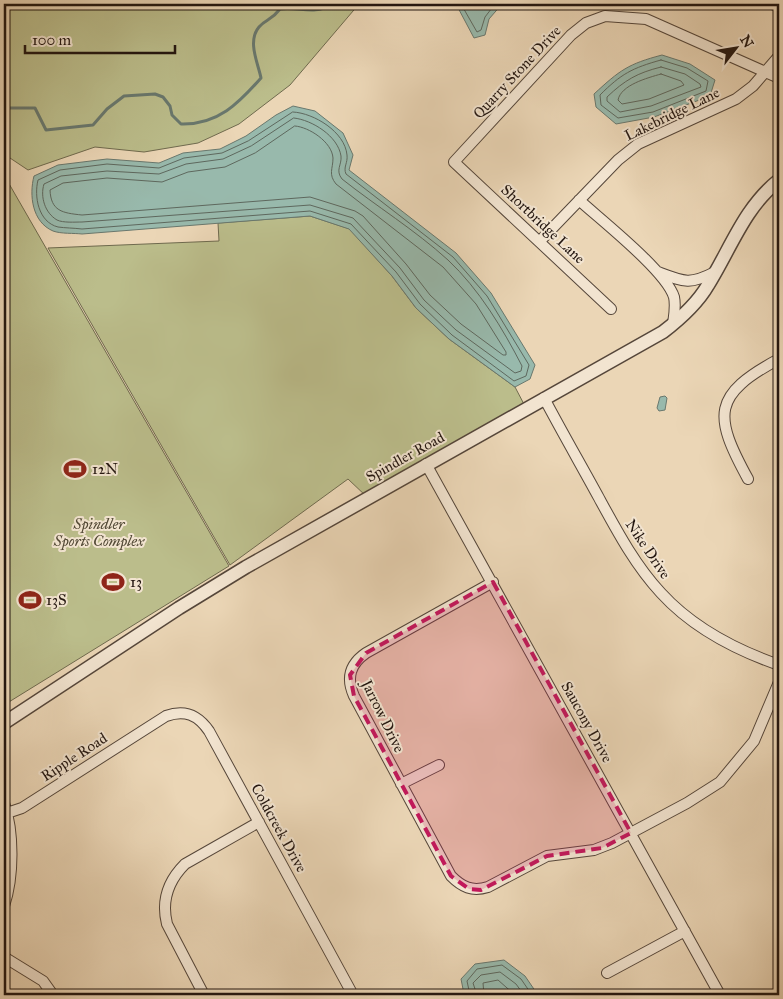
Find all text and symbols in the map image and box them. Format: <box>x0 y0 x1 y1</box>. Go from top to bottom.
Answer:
scale bar <box>25 22 175 54</box>
street label: Quarry Stone Drive <box>469 22 565 122</box>
north arrow <box>710 22 760 72</box>
text: 100 m <box>32 31 72 49</box>
text: N <box>736 32 757 51</box>
street label: Lakebridge Lane <box>622 83 722 145</box>
street label: Shortbridge Lane <box>497 181 589 267</box>
street label: Spindler Road <box>363 428 448 486</box>
sports icon: 12N <box>62 456 88 482</box>
place label: 12N <box>92 460 118 478</box>
park label: Spindler Sports Complex <box>53 515 145 551</box>
street label: Nike Drive <box>622 516 674 582</box>
sports icon: 13 <box>100 569 126 595</box>
place label: 13 <box>130 573 142 591</box>
sports icon: 13S <box>17 587 43 613</box>
place label: 13S <box>46 591 67 609</box>
street label: Jarrow Drive <box>356 675 408 756</box>
street label: Saucony Drive <box>557 678 617 766</box>
street label: Ripple Road <box>38 729 111 785</box>
street label: Coldcreek Drive <box>247 781 311 875</box>

